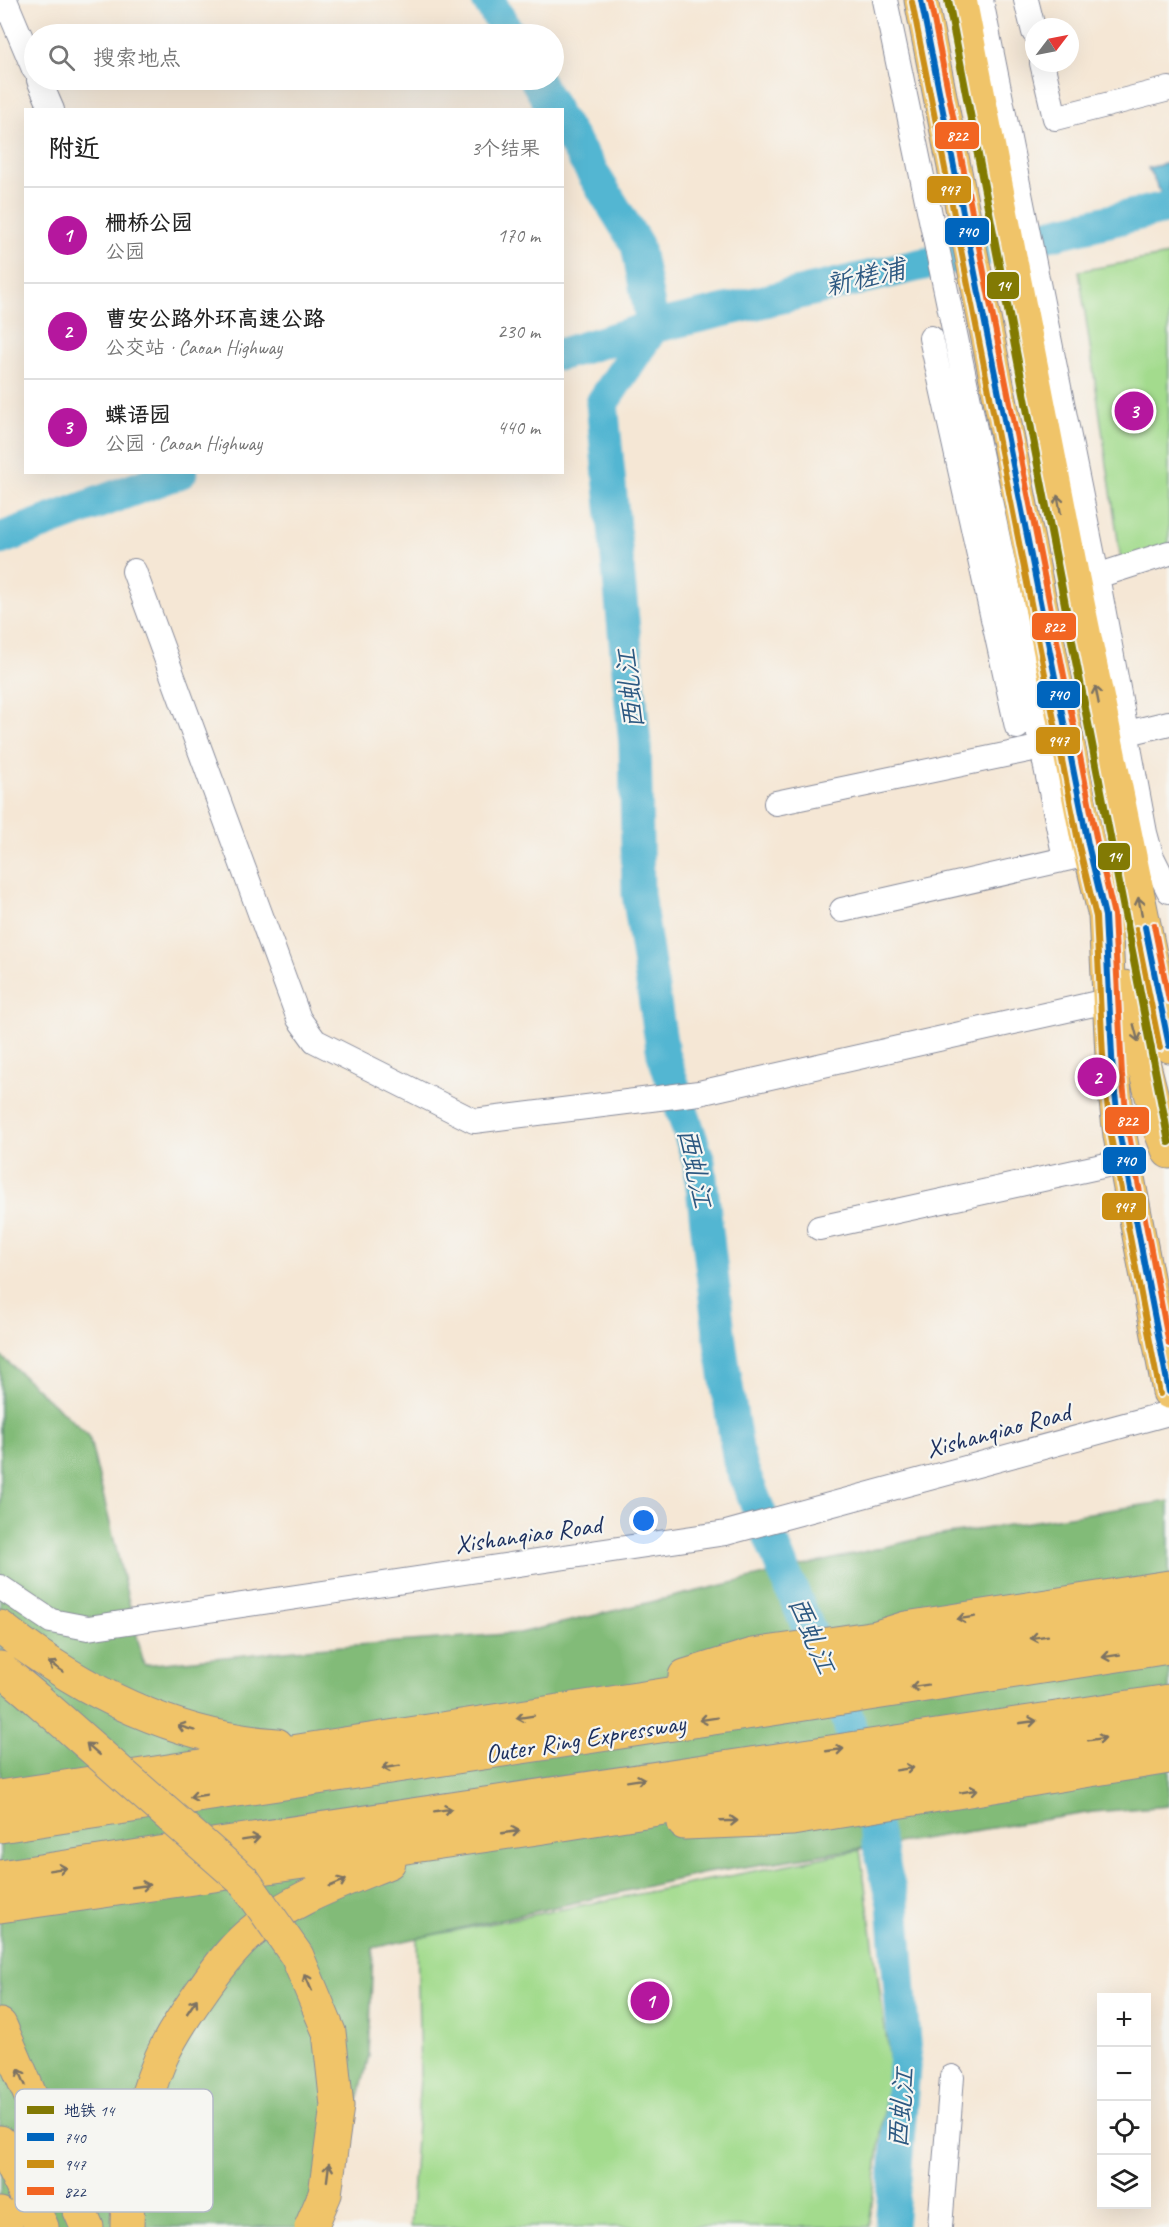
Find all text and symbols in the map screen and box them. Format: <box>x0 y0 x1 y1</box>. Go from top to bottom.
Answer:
north arrow <box>1025 18 1079 72</box>
search box <box>24 24 564 90</box>
icon: search <box>45 41 78 74</box>
text: 搜索地点 <box>93 44 181 72</box>
line badge: 822 <box>934 121 980 150</box>
text: 822 <box>946 126 970 146</box>
text: 附近 <box>48 132 100 165</box>
text: 3个结果 <box>471 136 540 161</box>
line badge: 947 <box>926 175 972 204</box>
text: 947 <box>938 180 962 200</box>
text: 栅桥公园 <box>105 209 193 237</box>
line badge: 740 <box>944 217 990 246</box>
text: 740 <box>956 222 980 242</box>
text: 1 <box>63 223 72 248</box>
text: 170 m <box>497 223 540 248</box>
text: 公园 <box>105 239 145 264</box>
water label: 新槎浦 <box>822 251 911 303</box>
line badge: 14 <box>986 271 1020 300</box>
text: 14 <box>996 276 1012 296</box>
text: 曹安公路外环高速公路 <box>105 305 325 333</box>
text: 2 <box>63 319 72 344</box>
text: 230 m <box>497 319 540 344</box>
text: 公交站 · Caoan Highway <box>105 335 282 360</box>
pin: 3 <box>1114 388 1154 434</box>
text: 蝶语园 <box>105 401 171 429</box>
text: 3 <box>63 415 72 440</box>
text: 440 m <box>497 415 540 440</box>
text: 公园 · Caoan Highway <box>105 431 262 456</box>
one-way arrow <box>1053 494 1064 514</box>
line badge: 822 <box>1031 612 1077 641</box>
text: 822 <box>1043 617 1067 637</box>
water label: 西虬江 <box>609 646 651 731</box>
line badge: 740 <box>1036 680 1081 709</box>
text: 740 <box>1047 685 1071 705</box>
one-way arrow <box>1091 686 1102 705</box>
line badge: 947 <box>1035 726 1081 755</box>
text: 947 <box>1047 731 1071 751</box>
line badge: 14 <box>1097 842 1131 871</box>
text: 14 <box>1107 847 1123 867</box>
one-way arrow <box>1134 897 1145 917</box>
one-way arrow <box>1130 1023 1142 1042</box>
pin: 2 <box>1078 1054 1116 1100</box>
line badge: 822 <box>1104 1106 1150 1135</box>
text: 822 <box>1116 1111 1140 1131</box>
water label: 西虬江 <box>670 1125 720 1212</box>
line badge: 740 <box>1102 1146 1147 1175</box>
text: 740 <box>1114 1151 1138 1171</box>
line badge: 947 <box>1101 1192 1147 1221</box>
text: 947 <box>1113 1197 1137 1217</box>
street label: Xishanqiao Road <box>923 1394 1077 1466</box>
your location <box>629 1506 658 1535</box>
street label: Xishanqiao Road <box>453 1507 607 1561</box>
water label: 西虬江 <box>781 1591 844 1680</box>
one-way arrow <box>957 1613 976 1624</box>
one-way arrow <box>1030 1632 1050 1643</box>
one-way arrow <box>1102 1650 1122 1661</box>
one-way arrow <box>48 1661 64 1673</box>
one-way arrow <box>909 1681 929 1692</box>
street label: Outer Ring Expressway <box>483 1706 690 1771</box>
one-way arrow <box>516 1712 536 1723</box>
one-way arrow <box>699 1714 719 1725</box>
one-way arrow <box>1018 1717 1038 1728</box>
one-way arrow <box>177 1722 196 1733</box>
one-way arrow <box>1087 1733 1107 1744</box>
one-way arrow <box>85 1742 101 1755</box>
one-way arrow <box>825 1745 845 1756</box>
one-way arrow <box>381 1762 401 1773</box>
one-way arrow <box>894 1764 914 1775</box>
one-way arrow <box>626 1775 646 1786</box>
one-way arrow <box>959 1785 979 1796</box>
one-way arrow <box>189 1791 208 1802</box>
one-way arrow <box>433 1804 453 1815</box>
one-way arrow <box>718 1815 738 1827</box>
one-way arrow <box>501 1827 521 1838</box>
one-way arrow <box>240 1834 260 1845</box>
one-way arrow <box>47 1863 67 1874</box>
one-way arrow <box>328 1877 347 1888</box>
one-way arrow <box>131 1880 150 1891</box>
one-way arrow <box>302 1973 313 1992</box>
pin: 1 <box>630 1978 670 2024</box>
map controls <box>1097 1993 1151 2209</box>
button: + <box>1097 1993 1151 2047</box>
one-way arrow <box>186 1998 198 2015</box>
button: − <box>1097 2047 1151 2101</box>
water label: 西虬江 <box>881 2065 922 2150</box>
one-way arrow <box>16 2068 27 2087</box>
legend <box>15 2089 213 2212</box>
text: 地铁 14 <box>64 2101 116 2121</box>
button: locate <box>1097 2101 1151 2155</box>
text: 740 <box>64 2128 87 2148</box>
text: 947 <box>64 2155 86 2175</box>
button: layers <box>1097 2155 1151 2209</box>
one-way arrow <box>323 2162 334 2182</box>
text: 822 <box>64 2182 87 2202</box>

